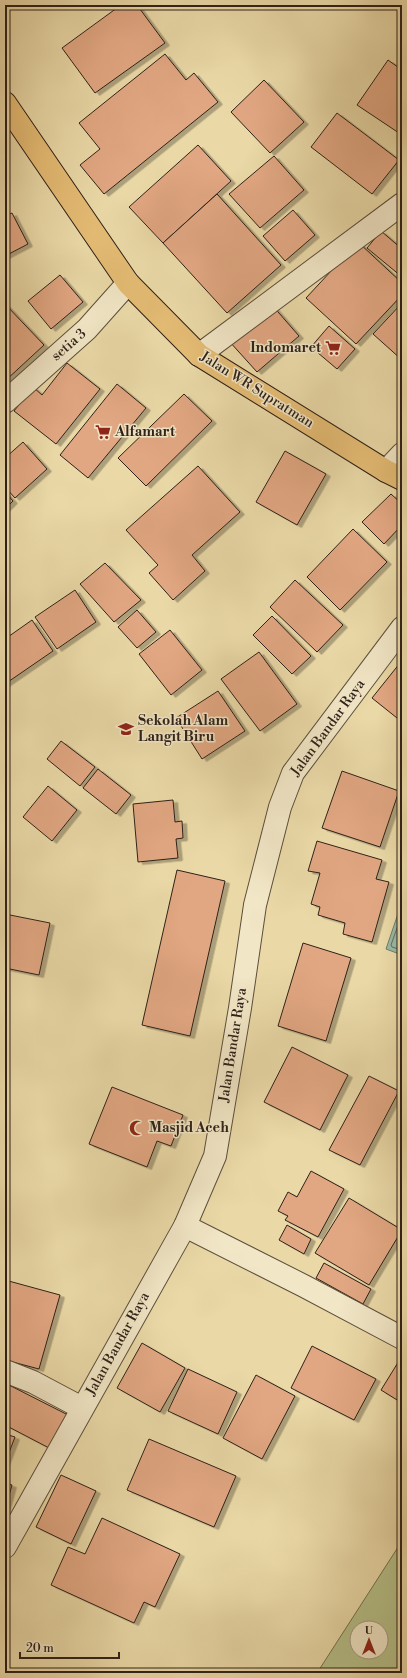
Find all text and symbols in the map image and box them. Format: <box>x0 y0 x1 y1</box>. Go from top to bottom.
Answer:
street label: setia 3 <box>48 325 90 365</box>
place label: Indomaret <box>250 339 322 357</box>
supermarket icon: Indomaret <box>324 339 342 357</box>
street label: Jalan WR Supratman <box>196 347 318 433</box>
supermarket icon: Alfamart <box>94 423 112 441</box>
place label: Alfamart <box>114 423 176 441</box>
street label: Jalan Bandar Raya <box>286 675 370 781</box>
place label: Sekolah Alam Langit Biru <box>138 712 228 746</box>
school or university icon: Sekolah Alam Langit Biru <box>117 720 135 738</box>
street label: Jalan Bandar Raya <box>215 986 251 1104</box>
mosque icon: Masjid Aceh <box>128 1119 146 1137</box>
place label: Masjid Aceh <box>149 1119 229 1137</box>
street label: Jalan Bandar Raya <box>82 1288 154 1400</box>
north arrow <box>349 1620 389 1660</box>
text: U <box>365 1624 374 1638</box>
scale bar <box>20 1634 119 1660</box>
text: 20 m <box>26 1641 54 1656</box>

